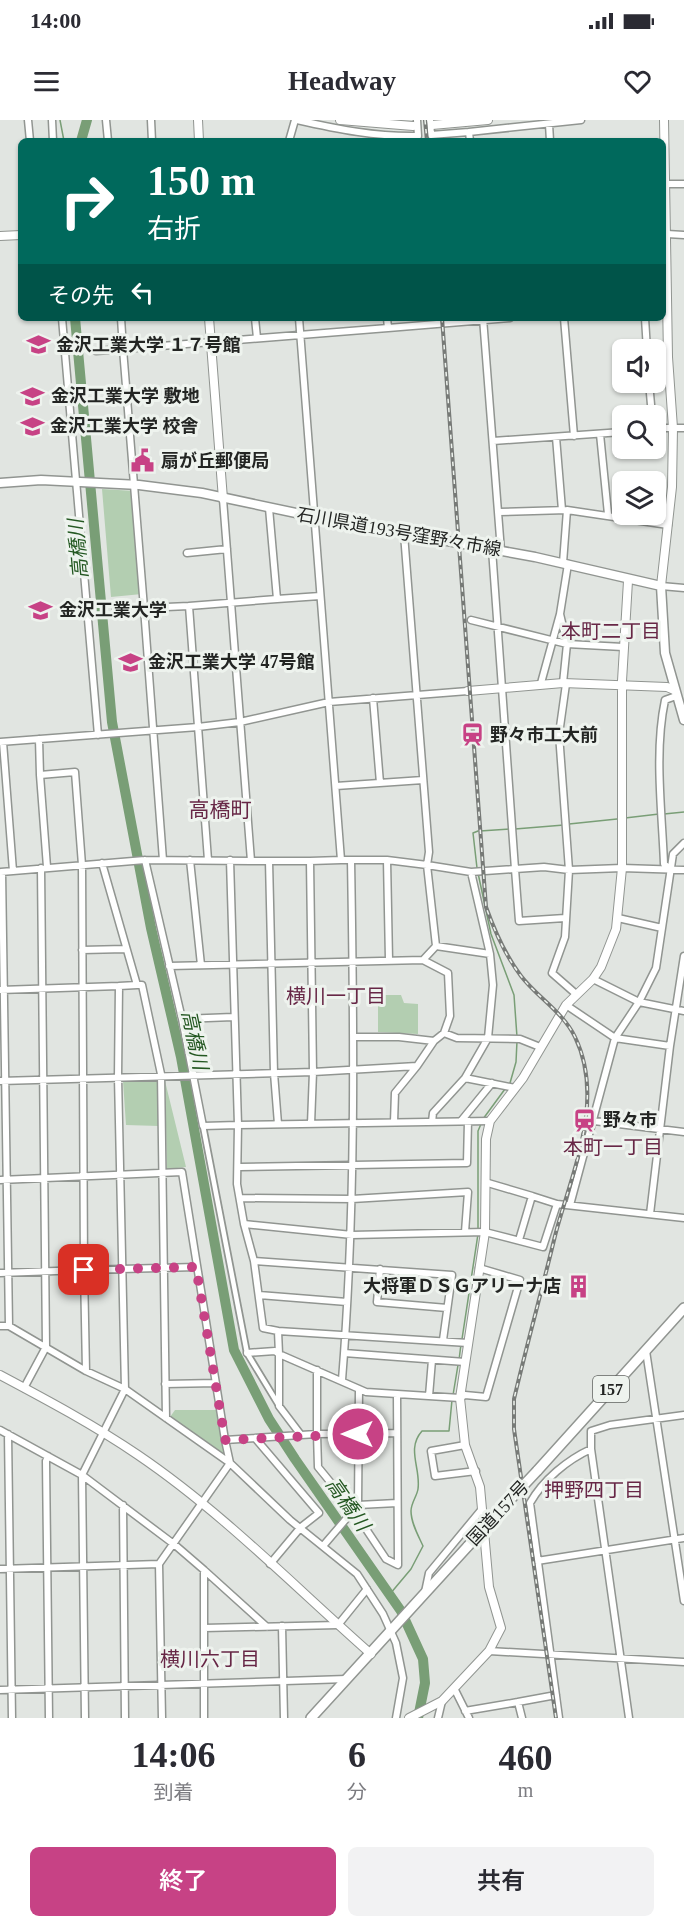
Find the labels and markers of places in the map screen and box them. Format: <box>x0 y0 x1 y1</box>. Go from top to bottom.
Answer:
school or university icon: 金沢工業大学 １７号館 <box>25 332 51 358</box>
place label: 金沢工業大学 １７号館 <box>56 335 241 355</box>
school or university icon: 金沢工業大学 敷地 <box>20 383 46 409</box>
place label: 金沢工業大学 敷地 <box>51 386 200 406</box>
school or university icon: 金沢工業大学 校舎 <box>19 413 45 439</box>
place label: 金沢工業大学 校舎 <box>50 416 199 436</box>
public building icon: 扇が丘郵便局 <box>130 448 156 474</box>
place label: 扇が丘郵便局 <box>161 451 269 471</box>
school or university icon: 金沢工業大学 <box>28 597 54 623</box>
place label: 金沢工業大学 <box>59 600 167 620</box>
school or university icon: 金沢工業大学 47号館 <box>117 649 143 675</box>
place label: 金沢工業大学 47号館 <box>148 652 315 672</box>
station icon: 野々市工大前 <box>459 722 485 748</box>
place label: 野々市工大前 <box>490 725 598 745</box>
station icon: 野々市 <box>572 1107 598 1133</box>
place label: 野々市 <box>603 1110 657 1130</box>
pin <box>58 1244 109 1295</box>
building icon: 大将軍ＤＳＧアリーナ店 <box>566 1273 592 1299</box>
place label: 大将軍ＤＳＧアリーナ店 <box>363 1276 561 1296</box>

